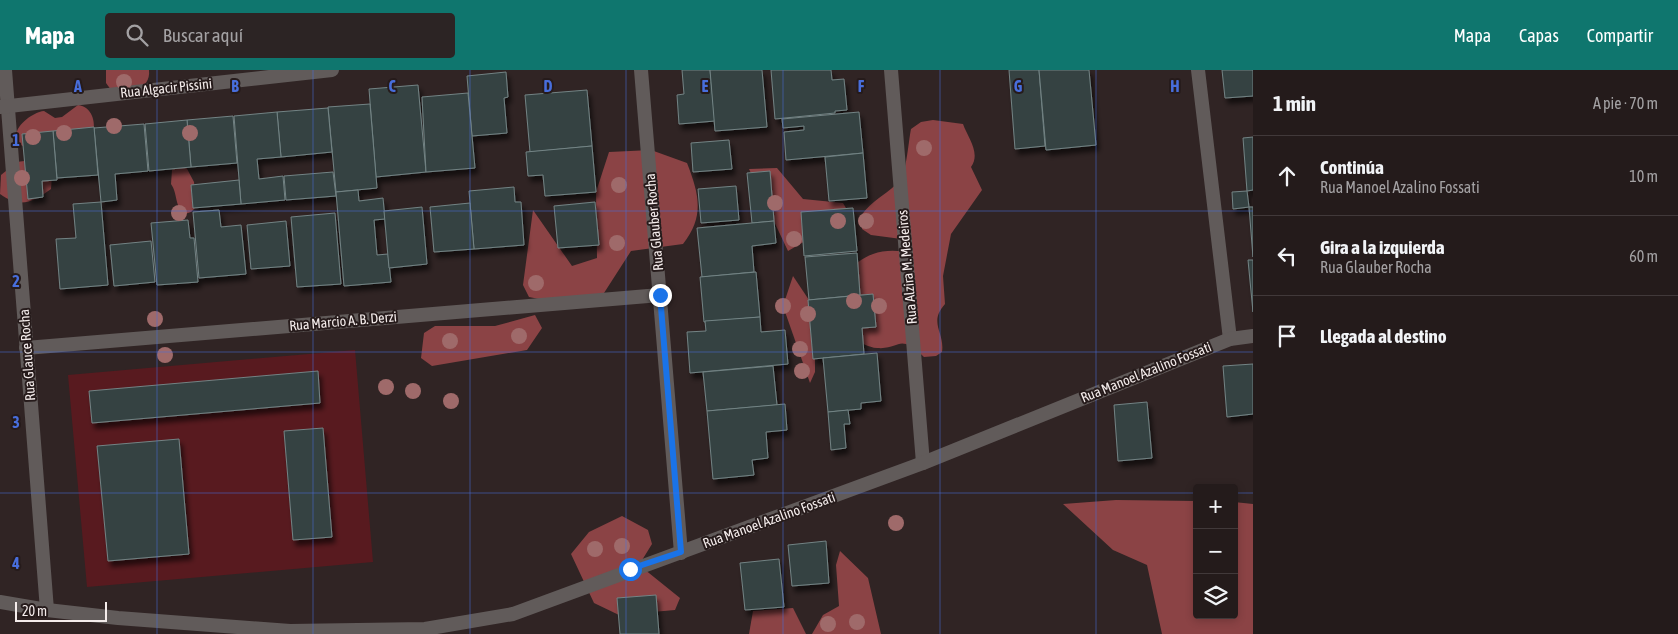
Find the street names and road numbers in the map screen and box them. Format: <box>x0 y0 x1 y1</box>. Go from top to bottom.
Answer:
street label: Rua Algacir Pissini <box>119 75 213 101</box>
street label: Rua Glauber Rocha <box>642 173 666 271</box>
street label: Rua Alzira M. Medeiros <box>894 209 920 325</box>
street label: Rua Glauce Rocha <box>16 308 38 402</box>
street label: Rua Marcio A. B. Derzi <box>289 308 397 334</box>
street label: Rua Manoel Azalino Fossati <box>1078 338 1214 406</box>
street label: Rua Manoel Azalino Fossati <box>701 489 837 551</box>

